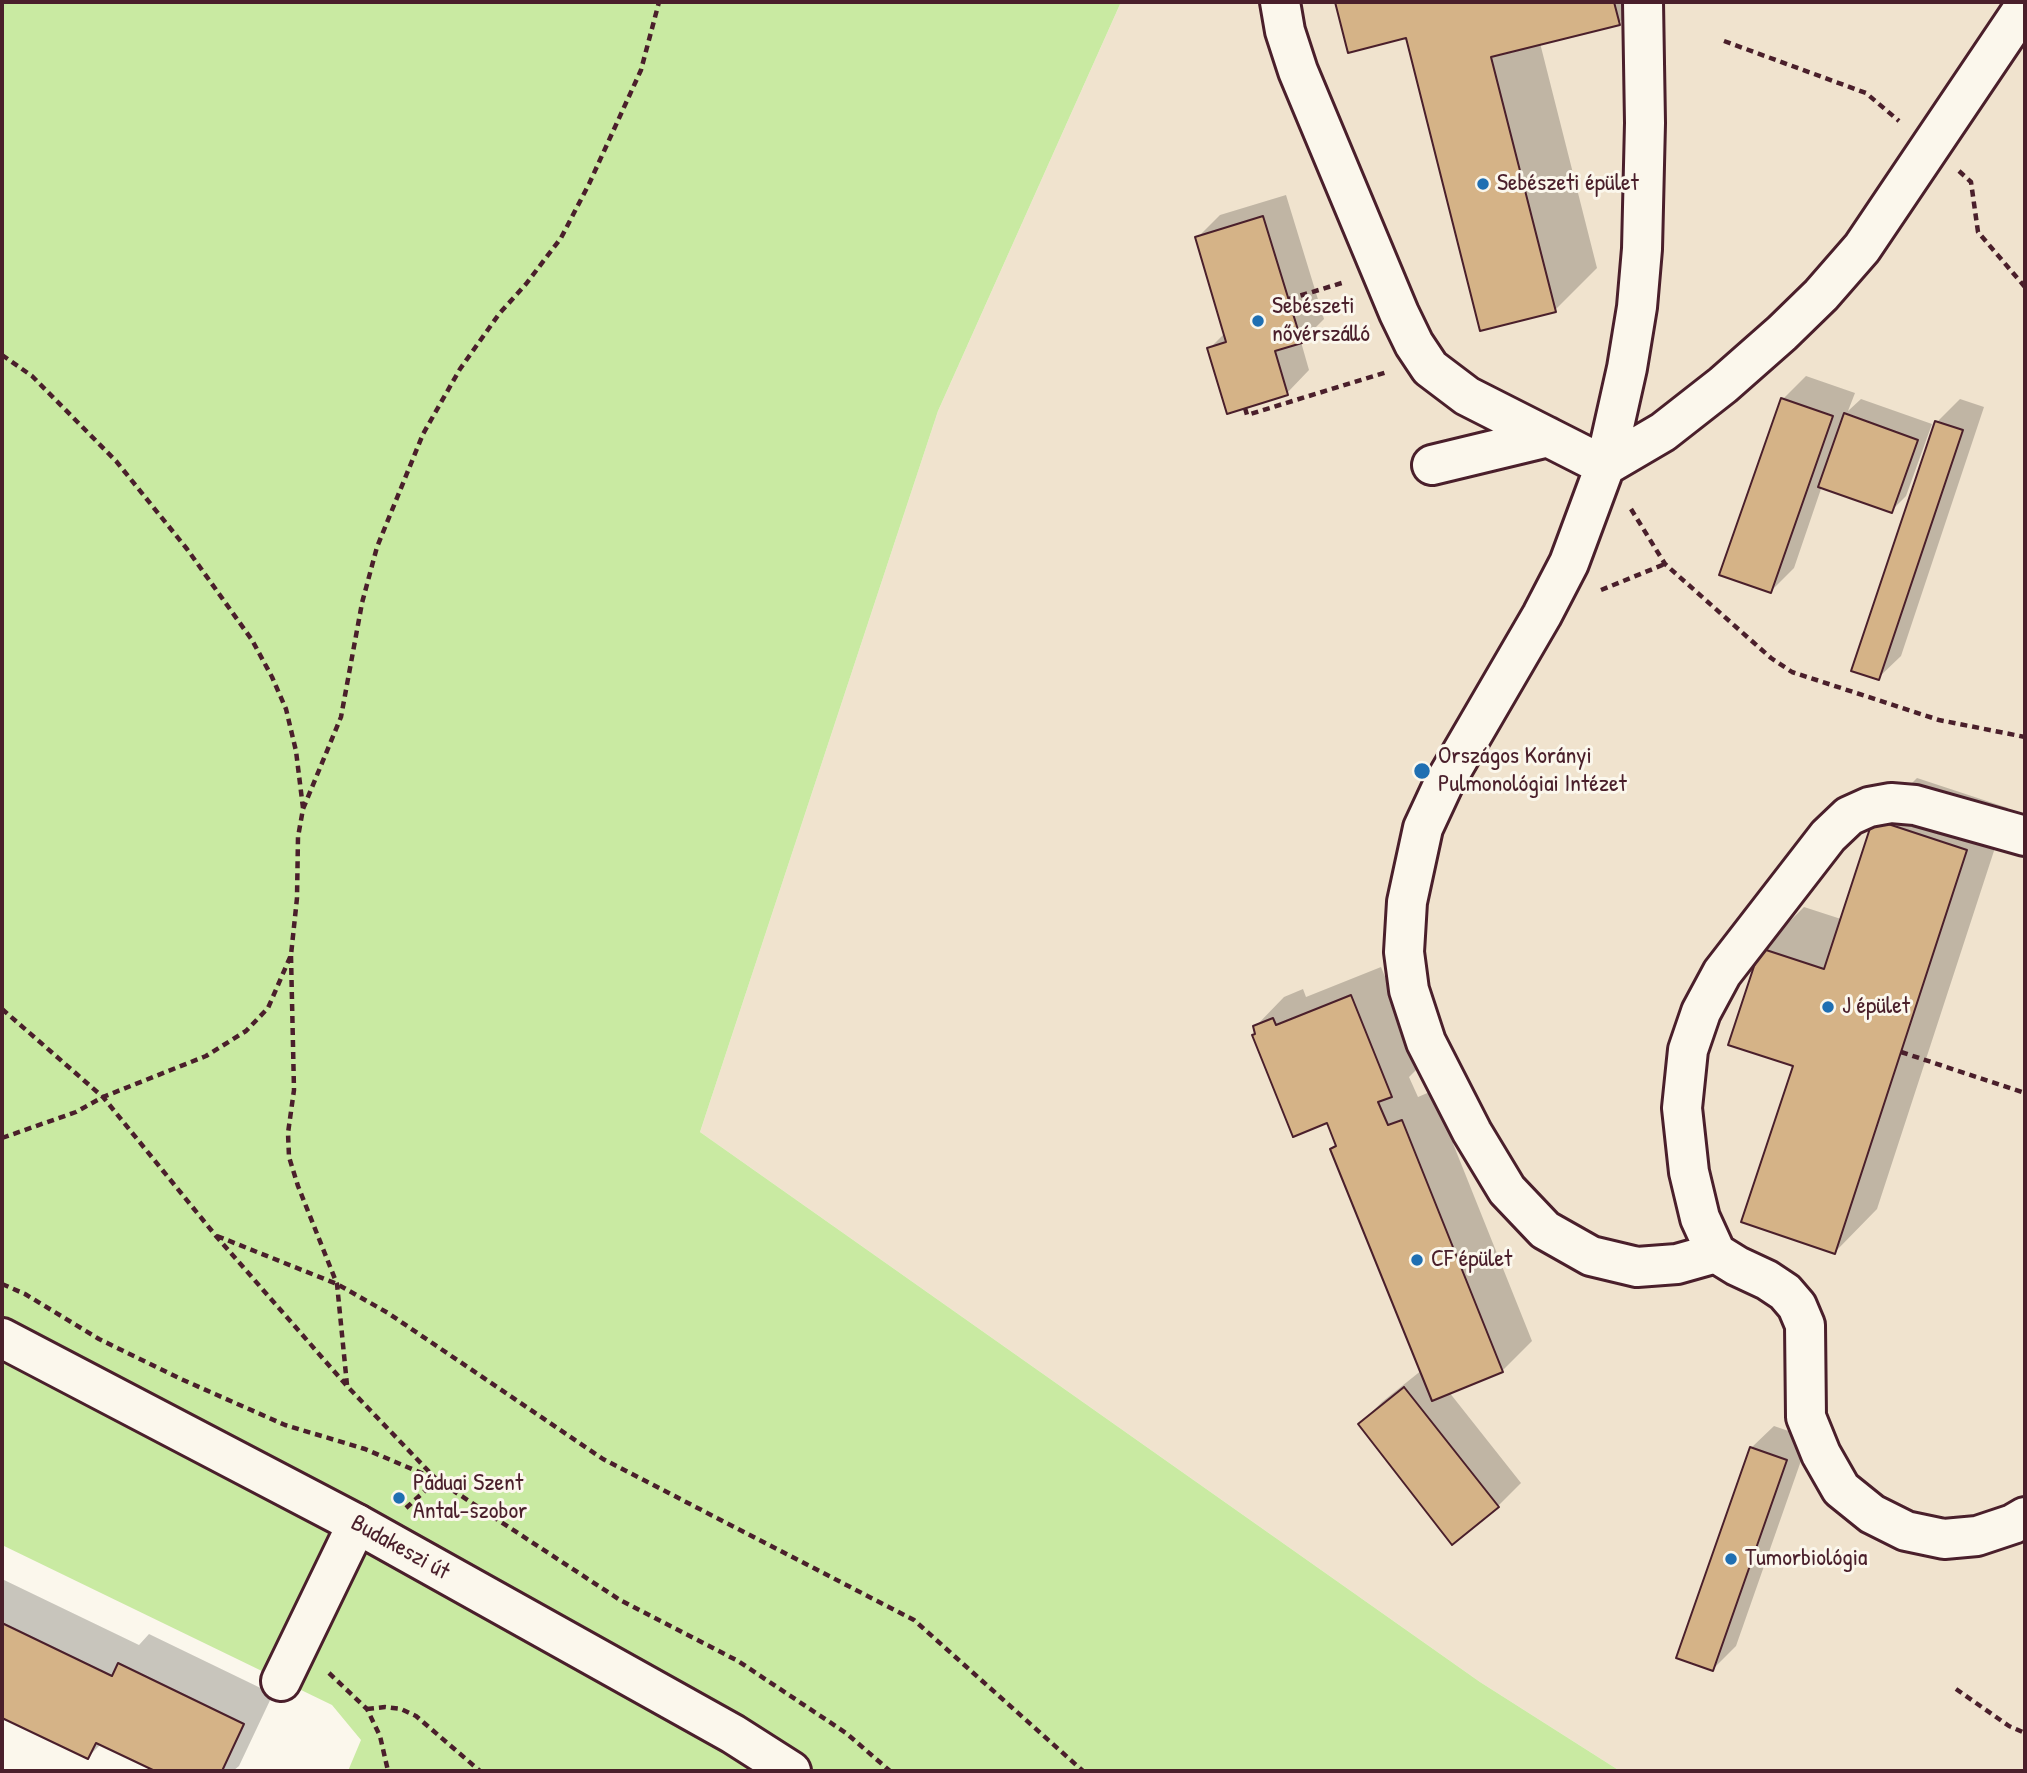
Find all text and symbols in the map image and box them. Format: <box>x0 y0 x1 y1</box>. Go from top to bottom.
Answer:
place label: Sebészeti épület <box>1497 170 1639 198</box>
marker: Sebészeti épület <box>1475 176 1491 192</box>
place label: Sebészeti nővérszálló <box>1272 293 1370 349</box>
marker: Sebészeti nővérszálló <box>1250 313 1266 329</box>
place label: Országos Korányi Pulmonológiai Intézet <box>1438 743 1627 799</box>
marker: Országos Korányi Pulmonológiai Intézet <box>1412 761 1432 781</box>
place label: J épület <box>1842 993 1910 1021</box>
marker: J épület <box>1820 999 1836 1015</box>
place label: CF épület <box>1431 1246 1512 1274</box>
marker: CF épület <box>1409 1252 1425 1268</box>
place label: Páduai Szent Antal-szobor <box>413 1470 527 1526</box>
marker: Páduai Szent Antal-szobor <box>391 1490 407 1506</box>
street label: Budakeszi út <box>346 1509 454 1587</box>
place label: Tumorbiológia <box>1745 1545 1868 1573</box>
marker: Tumorbiológia <box>1723 1551 1739 1567</box>

